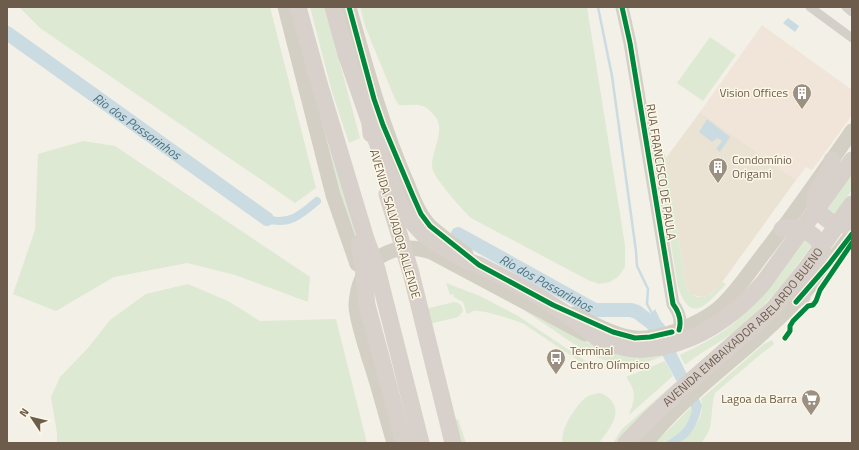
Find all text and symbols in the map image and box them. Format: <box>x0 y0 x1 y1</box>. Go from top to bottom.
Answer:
building icon: Vision Offices <box>791 82 813 110</box>
place label: Vision Offices <box>719 83 788 102</box>
water label: Rio dos Passarinhos <box>89 88 186 165</box>
street label: RUA FRANCISCO DE PAULA <box>641 102 682 242</box>
street label: AVENIDA SALVADOR ALLENDE <box>365 147 426 301</box>
place label: Condomínio Origami <box>732 150 792 183</box>
building icon: Condomínio Origami <box>707 156 729 184</box>
street label: AVENIDA EMBAIXADOR ABELARDO BUENO <box>658 243 827 411</box>
water label: Rio dos Passarinhos <box>496 249 598 318</box>
place label: Terminal Centro Olímpico <box>570 341 650 374</box>
bus stop icon: Terminal Centro Olímpico <box>545 347 567 375</box>
supermarket icon: Lagoa da Barra <box>800 388 822 416</box>
place label: Lagoa da Barra <box>721 389 797 408</box>
north arrow <box>12 398 52 438</box>
text: N <box>15 405 33 420</box>

